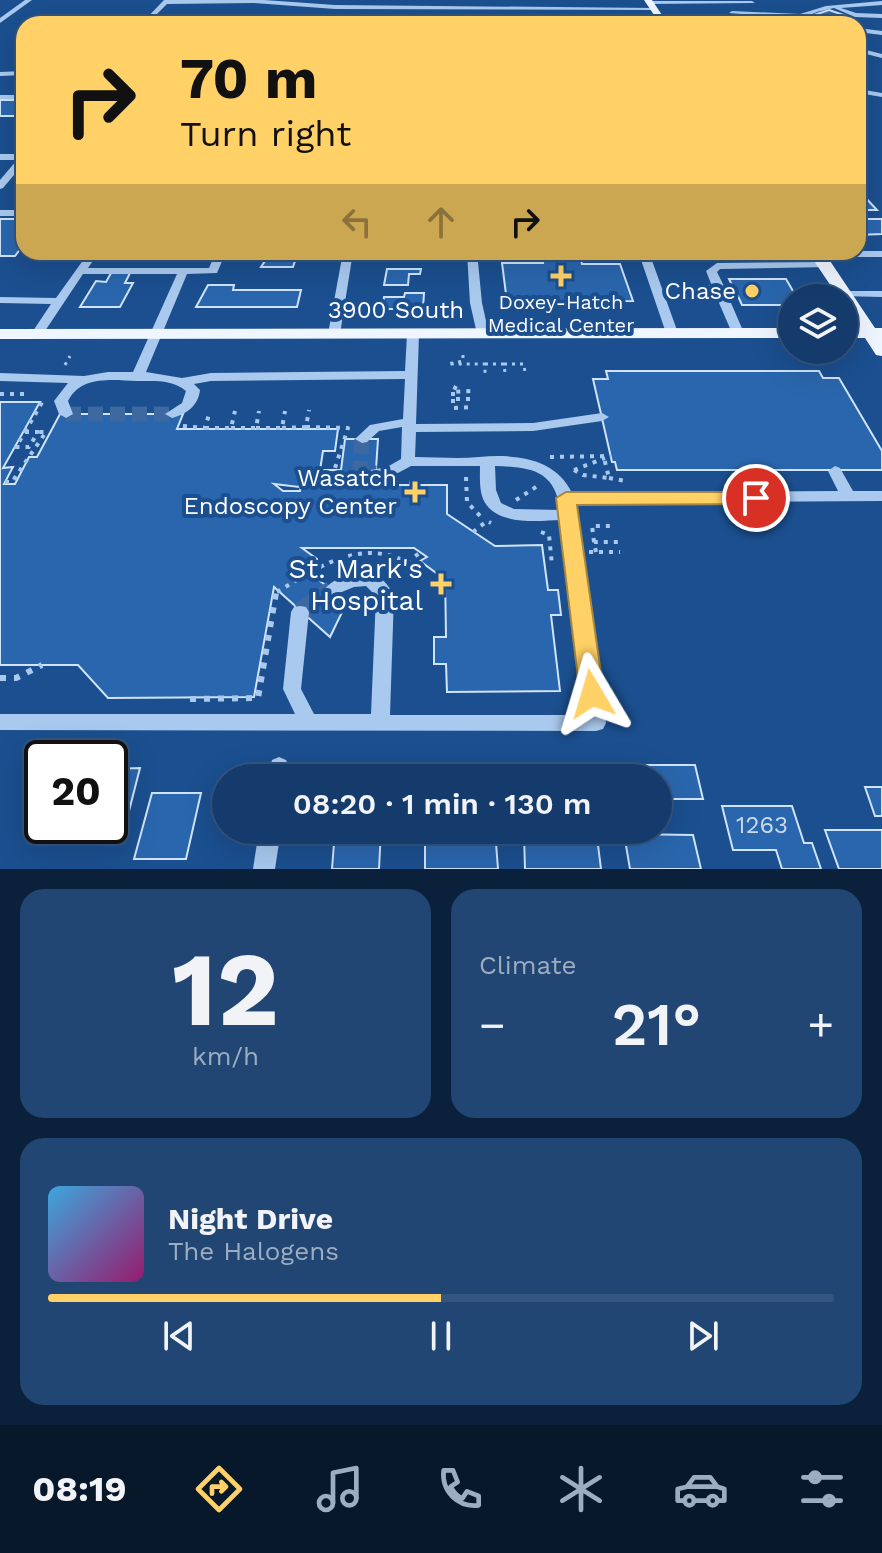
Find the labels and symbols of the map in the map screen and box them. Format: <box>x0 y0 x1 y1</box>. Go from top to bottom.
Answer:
marker: Doxey-Hatch Medical Center <box>550 265 572 287</box>
place label: Chase <box>665 277 736 305</box>
marker: Chase <box>743 282 761 300</box>
place label: Doxey-Hatch Medical Center <box>488 290 634 337</box>
street label: 3900 South <box>328 296 464 324</box>
place label: Wasatch Endoscopy Center <box>184 464 397 520</box>
pin <box>722 464 790 532</box>
marker: Wasatch Endoscopy Center <box>404 481 426 503</box>
place label: St. Mark's Hospital <box>288 552 423 617</box>
marker: St. Mark's Hospital <box>430 573 452 595</box>
position arrow <box>550 652 634 736</box>
speed limit sign: 20 <box>24 740 128 844</box>
house number: 1263 <box>736 811 788 839</box>

